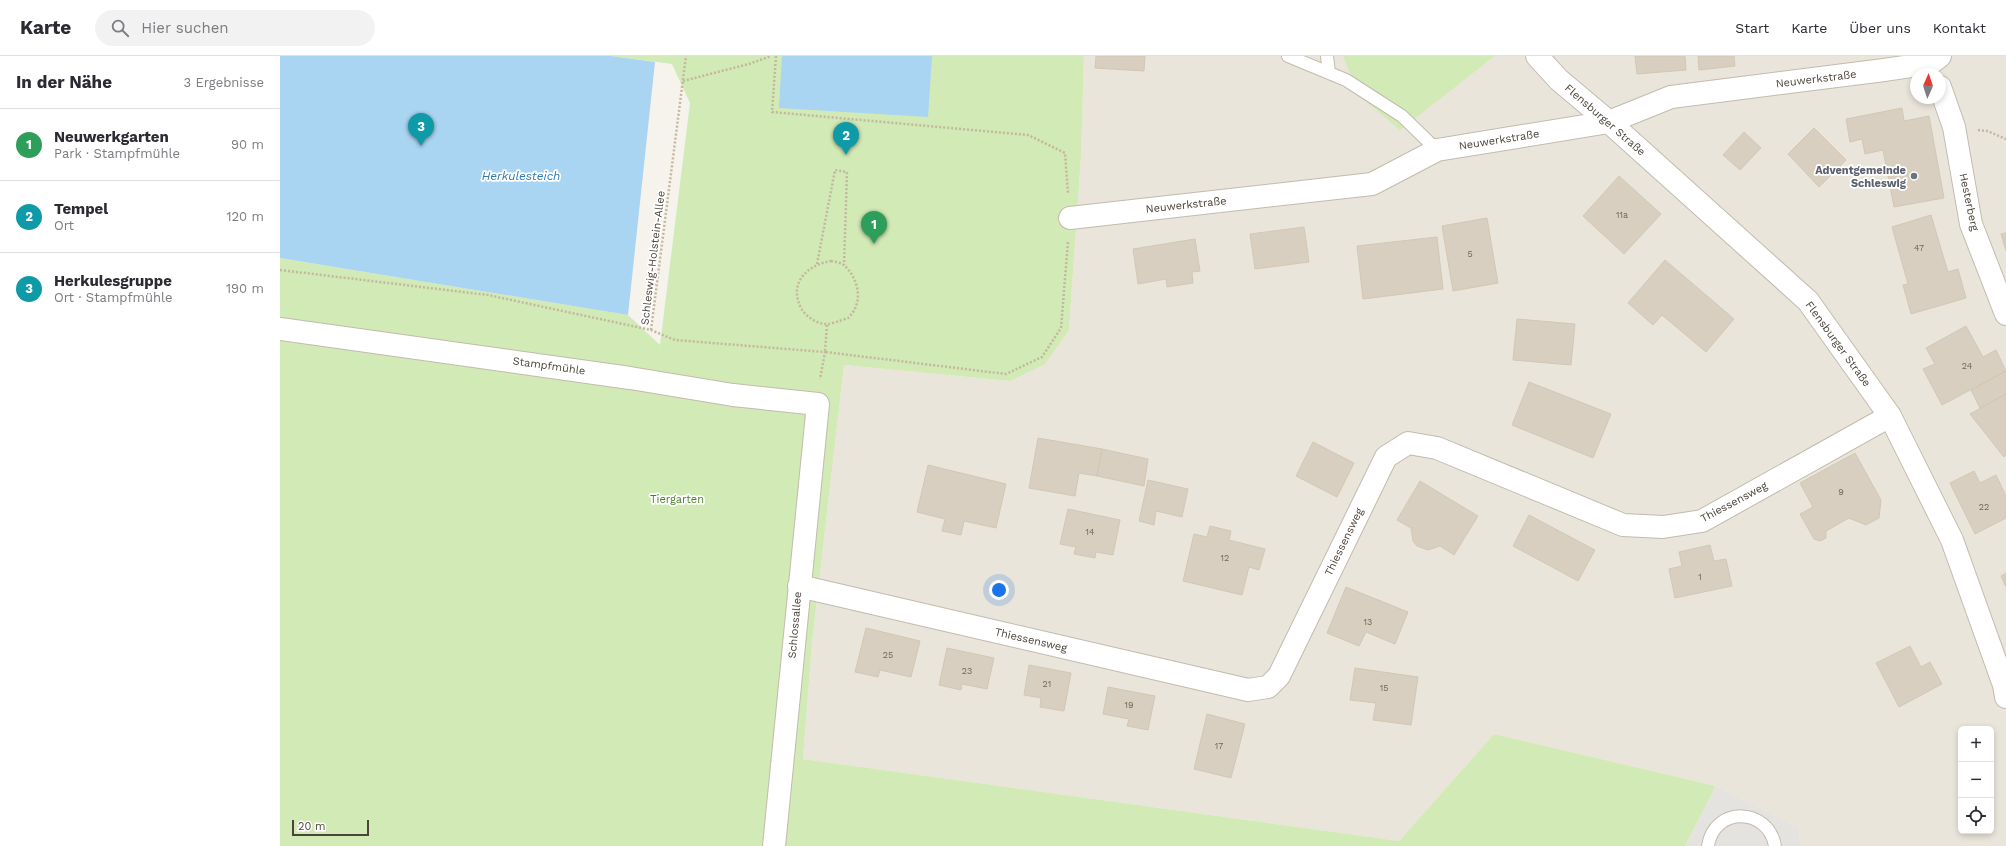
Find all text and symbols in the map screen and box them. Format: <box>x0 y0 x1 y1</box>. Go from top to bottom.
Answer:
search box <box>95 10 375 46</box>
text: Karte <box>20 16 71 39</box>
icon: search <box>109 17 131 39</box>
text: Hier suchen <box>141 19 229 37</box>
text: Start <box>1735 20 1769 36</box>
text: Karte <box>1791 20 1827 36</box>
text: Über uns <box>1849 20 1911 36</box>
text: Kontakt <box>1933 20 1986 36</box>
street label: Neuwerkstraße <box>1775 68 1857 90</box>
north arrow <box>1910 68 1946 104</box>
text: In der Nähe <box>16 72 112 92</box>
text: 3 Ergebnisse <box>183 75 264 90</box>
street label: Flensburger Straße <box>1562 81 1648 159</box>
pin: 3 <box>408 113 434 146</box>
pin: 2 <box>833 122 859 155</box>
street label: Neuwerkstraße <box>1458 127 1540 153</box>
text: Neuwerkgarten <box>54 128 169 146</box>
text: 1 <box>26 137 32 152</box>
text: 90 m <box>231 137 264 152</box>
text: Park · Stampfmühle <box>54 146 180 161</box>
place label: Adventgemeinde Schleswig <box>1815 164 1907 190</box>
water label: Herkulesteich <box>482 169 560 183</box>
marker: Adventgemeinde Schleswig <box>1909 171 1919 181</box>
street label: Hesterberg <box>1957 172 1982 232</box>
street label: Schleswig-Holstein-Allee <box>638 190 668 326</box>
street label: Neuwerkstraße <box>1145 194 1227 216</box>
text: Tempel <box>54 200 108 218</box>
text: 2 <box>25 209 33 224</box>
text: 120 m <box>226 209 264 224</box>
house number: 11a <box>1616 210 1628 220</box>
pin: 1 <box>861 211 887 244</box>
text: Ort <box>54 218 74 233</box>
house number: 47 <box>1914 243 1924 253</box>
house number: 5 <box>1467 249 1473 259</box>
text: Herkulesgruppe <box>54 272 172 290</box>
text: 3 <box>25 281 33 296</box>
text: 190 m <box>226 281 264 296</box>
text: Ort · Stampfmühle <box>54 290 172 305</box>
street label: Flensburger Straße <box>1803 299 1873 389</box>
street label: Stampfmühle <box>512 354 586 378</box>
house number: 24 <box>1962 361 1973 371</box>
street label: Thiessensweg <box>1698 479 1770 525</box>
house number: 9 <box>1838 487 1844 497</box>
park label: Tiergarten <box>650 493 704 506</box>
house number: 22 <box>1979 502 1989 512</box>
street label: Thiessensweg <box>1322 506 1366 578</box>
house number: 14 <box>1085 527 1095 537</box>
house number: 12 <box>1221 553 1229 563</box>
house number: 1 <box>1698 572 1702 582</box>
your location <box>989 580 1009 600</box>
street label: Schlossallee <box>786 591 804 659</box>
house number: 13 <box>1364 617 1372 627</box>
street label: Thiessensweg <box>994 625 1069 655</box>
house number: 25 <box>883 650 893 660</box>
house number: 23 <box>962 666 972 676</box>
house number: 21 <box>1043 679 1051 689</box>
house number: 15 <box>1380 683 1388 693</box>
house number: 19 <box>1124 700 1134 710</box>
map controls <box>1958 726 1994 834</box>
button: + <box>1958 726 1994 762</box>
house number: 17 <box>1215 741 1223 751</box>
button: − <box>1958 762 1994 798</box>
button: locate <box>1958 798 1994 834</box>
scale bar <box>292 818 369 837</box>
text: 20 m <box>298 820 326 833</box>

